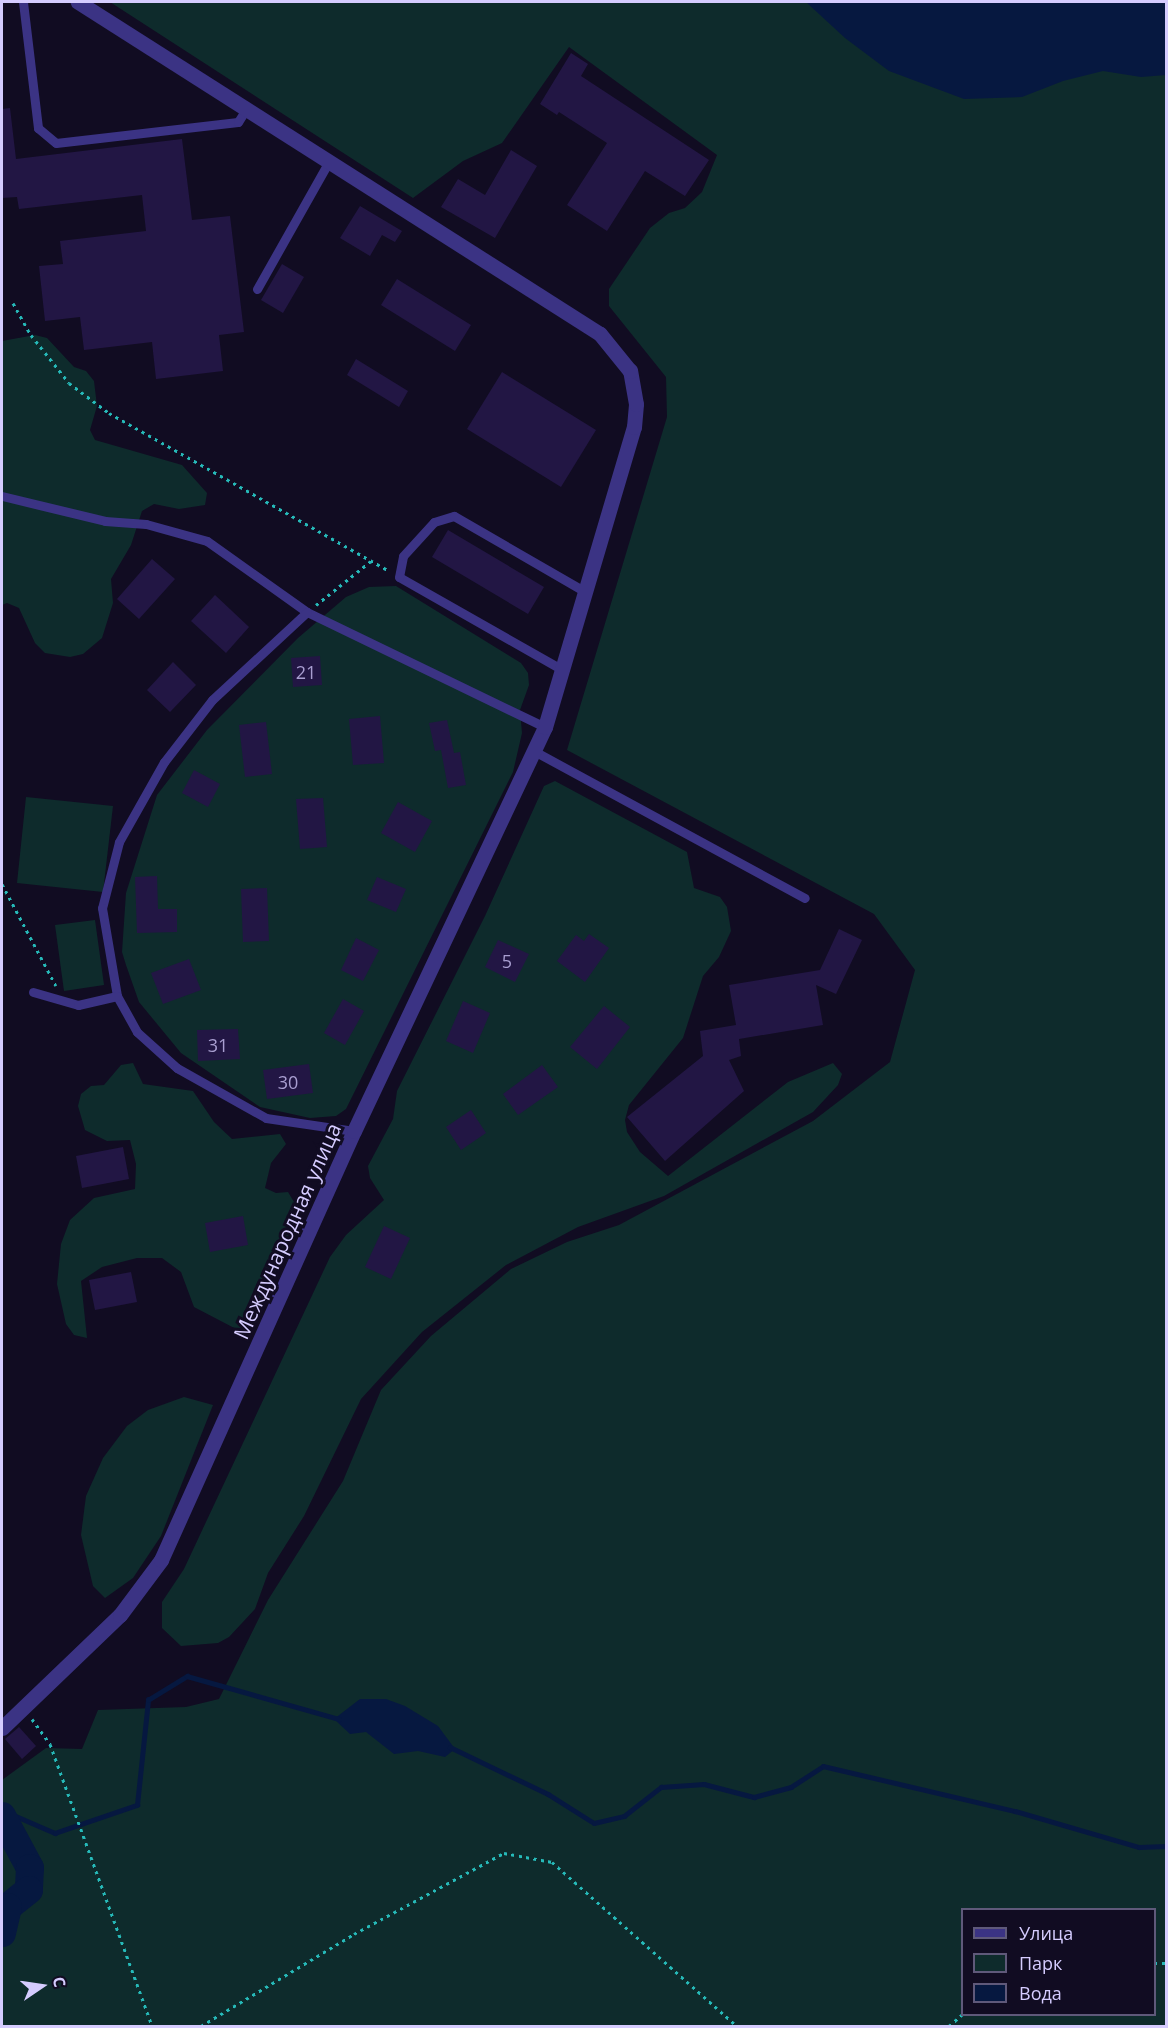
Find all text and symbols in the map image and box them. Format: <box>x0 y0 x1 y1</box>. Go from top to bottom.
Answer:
house number: 21 <box>296 661 316 683</box>
house number: 5 <box>502 950 512 972</box>
house number: 31 <box>208 1034 228 1056</box>
house number: 30 <box>278 1071 298 1093</box>
street label: Международная улица <box>228 1119 346 1343</box>
legend <box>961 1908 1156 2016</box>
text: Улица <box>1019 1921 1073 1945</box>
text: Парк <box>1019 1951 1062 1975</box>
north arrow <box>12 1956 72 2016</box>
text: С <box>48 1974 71 1989</box>
text: Вода <box>1019 1981 1062 2005</box>

